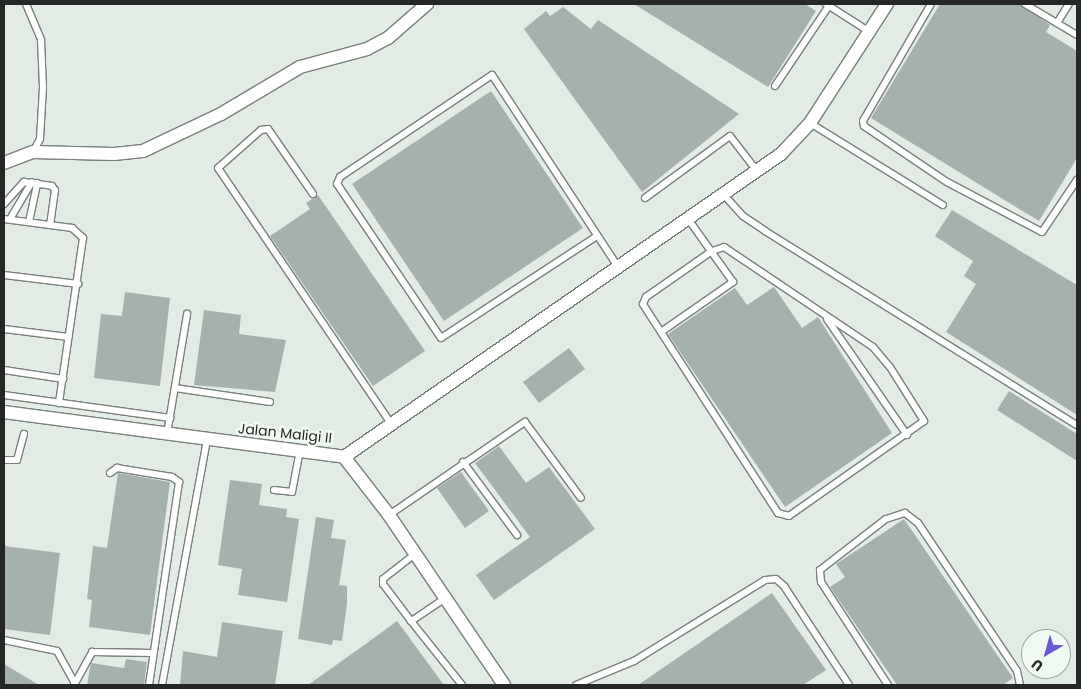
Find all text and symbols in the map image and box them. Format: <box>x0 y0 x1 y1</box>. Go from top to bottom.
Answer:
street label: Jalan Maligi II <box>237 420 333 446</box>
north arrow <box>1021 629 1071 679</box>
text: U <box>1027 654 1047 676</box>

